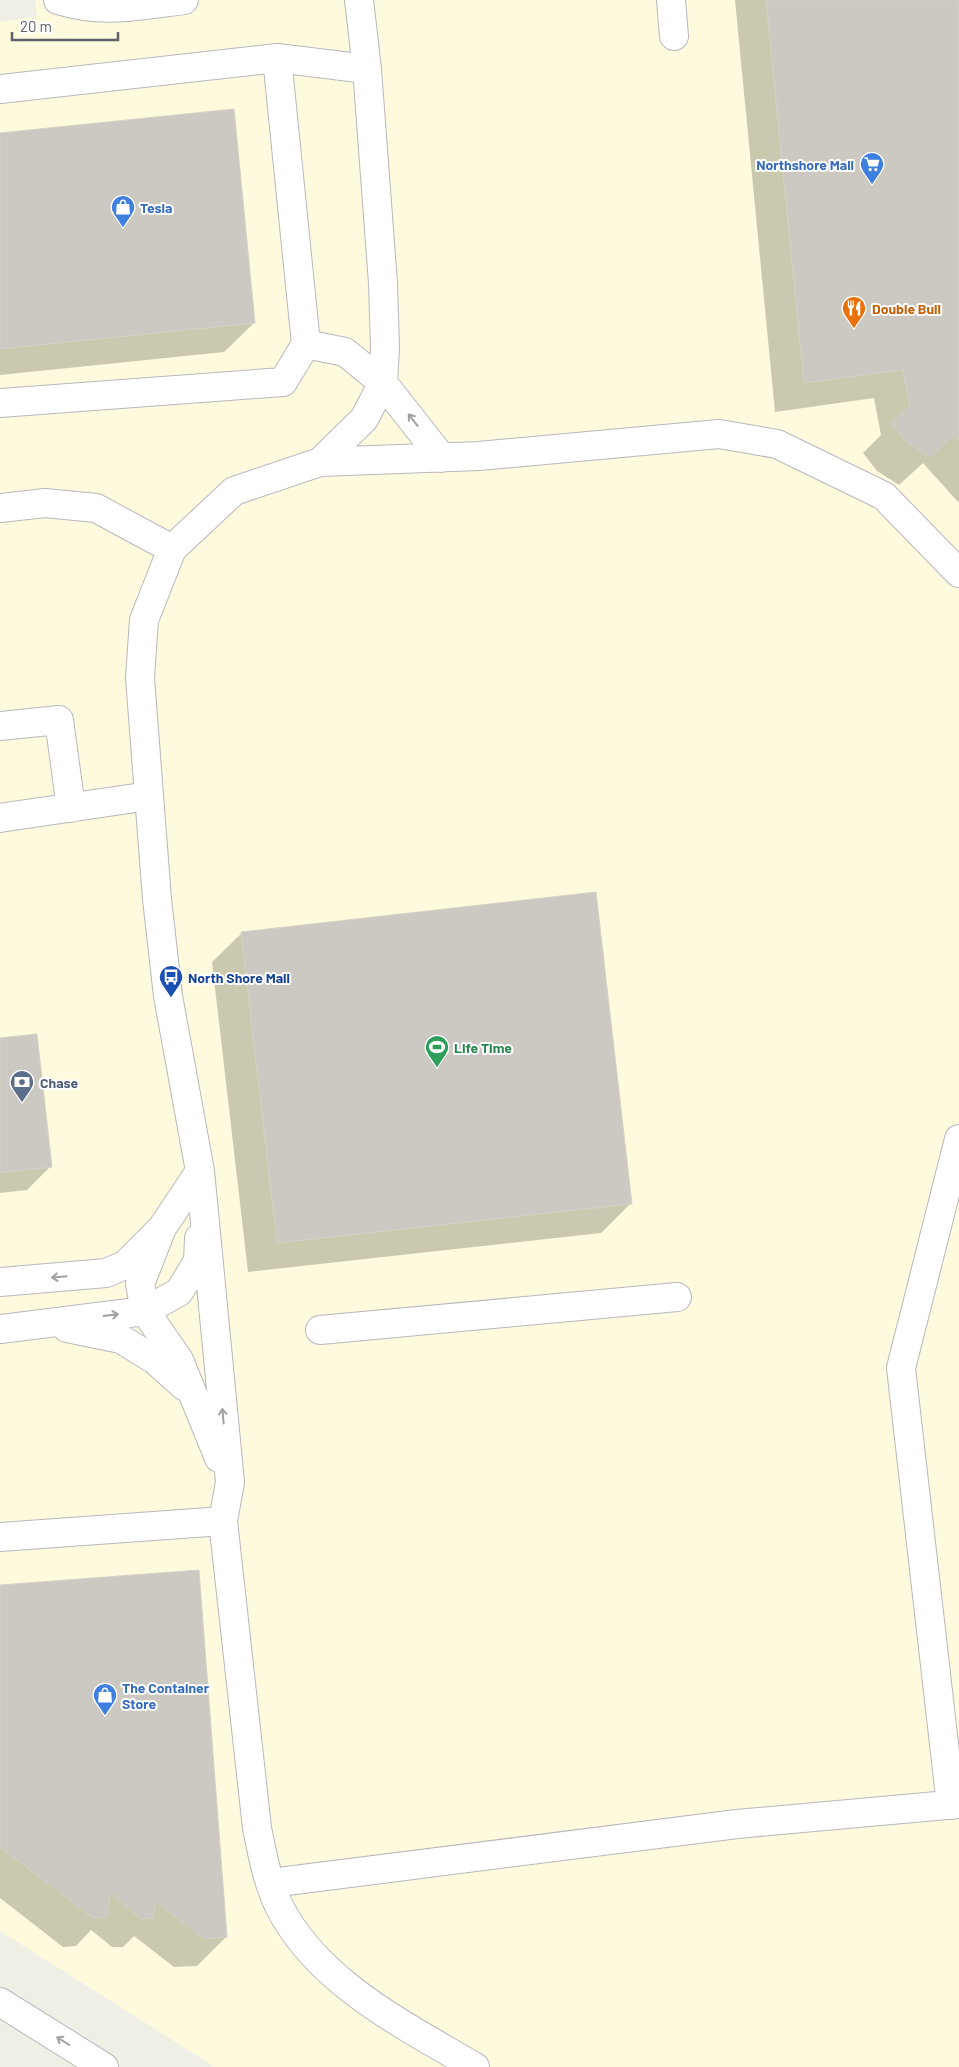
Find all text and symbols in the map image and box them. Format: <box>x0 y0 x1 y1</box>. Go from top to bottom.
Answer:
scale bar <box>12 10 119 42</box>
text: 20 m <box>20 17 52 35</box>
supermarket icon: Northshore Mall <box>859 151 885 185</box>
place label: Northshore Mall <box>756 156 854 173</box>
shop icon: Tesla <box>110 194 136 228</box>
place label: Tesla <box>140 199 172 216</box>
restaurant icon: Double Bull <box>841 295 867 329</box>
place label: Double Bull <box>872 300 941 317</box>
one-way arrow <box>407 414 418 427</box>
bus stop icon: North Shore Mall <box>158 964 184 998</box>
place label: North Shore Mall <box>188 969 290 986</box>
sports icon: Life Time <box>424 1034 450 1068</box>
place label: Life Time <box>454 1039 512 1056</box>
bank icon: Chase <box>9 1069 35 1103</box>
place label: Chase <box>40 1074 79 1091</box>
one-way arrow <box>51 1272 67 1282</box>
one-way arrow <box>103 1310 119 1320</box>
one-way arrow <box>219 1408 228 1424</box>
place label: The Container Store <box>122 1679 210 1712</box>
shop icon: The Container Store <box>92 1682 118 1716</box>
one-way arrow <box>56 2036 70 2046</box>

